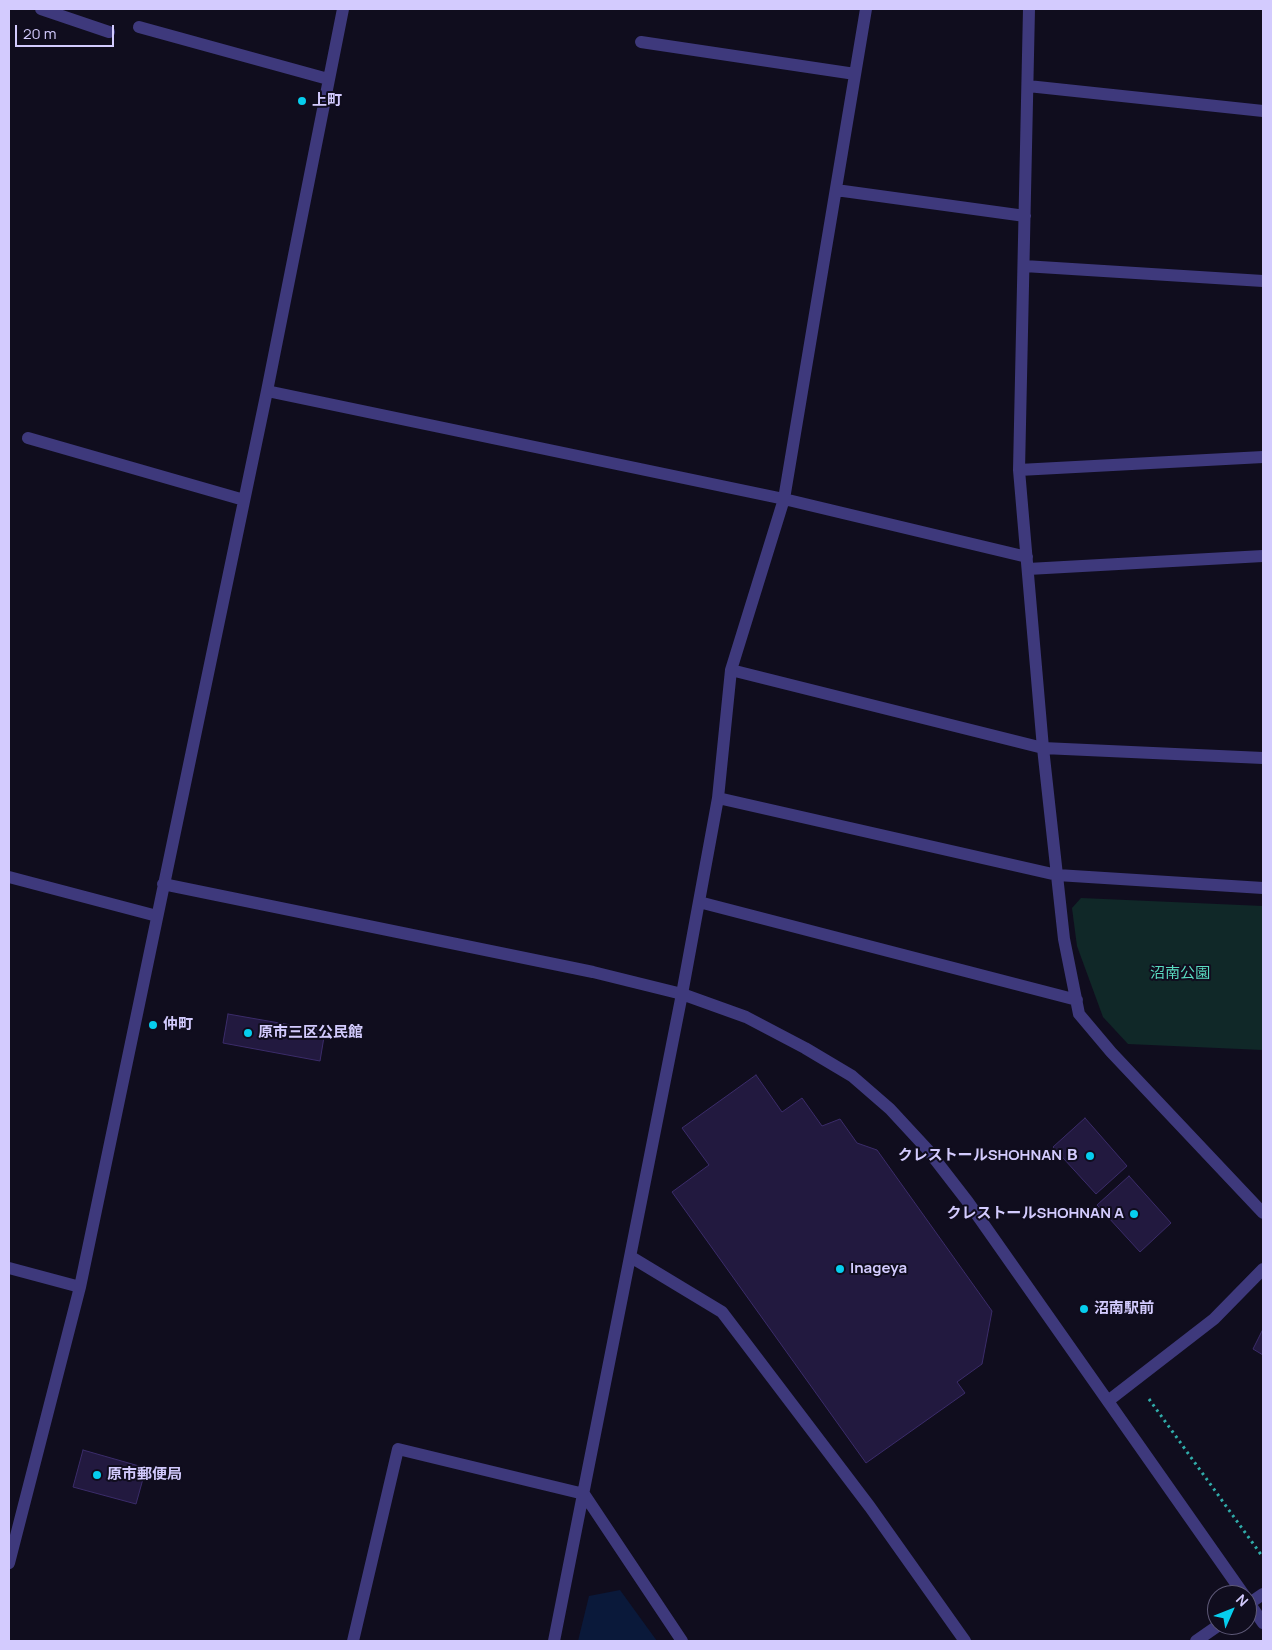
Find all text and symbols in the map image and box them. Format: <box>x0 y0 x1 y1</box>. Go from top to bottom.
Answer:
scale bar <box>18 15 116 47</box>
text: 20 m <box>23 23 56 44</box>
place label: 上町 <box>312 92 342 110</box>
marker: 上町 <box>296 95 308 107</box>
park label: 沼南公園 <box>1150 965 1210 983</box>
place label: 仲町 <box>163 1016 193 1034</box>
marker: 仲町 <box>147 1019 159 1031</box>
place label: 原市三区公民館 <box>258 1024 363 1042</box>
marker: 原市三区公民館 <box>242 1027 254 1039</box>
place label: クレストールSHOHNAN Ｂ <box>898 1147 1080 1165</box>
marker: クレストールSHOHNAN Ｂ <box>1084 1150 1096 1162</box>
place label: クレストールSHOHNAN A <box>947 1205 1124 1223</box>
marker: クレストールSHOHNAN A <box>1128 1208 1140 1220</box>
place label: Inageya <box>850 1260 907 1278</box>
marker: Inageya <box>834 1263 846 1275</box>
place label: 沼南駅前 <box>1094 1300 1154 1318</box>
marker: 沼南駅前 <box>1078 1303 1090 1315</box>
place label: 原市郵便局 <box>107 1466 182 1484</box>
marker: 原市郵便局 <box>91 1469 103 1481</box>
north arrow <box>1207 1585 1257 1635</box>
text: N <box>1232 1590 1253 1610</box>

